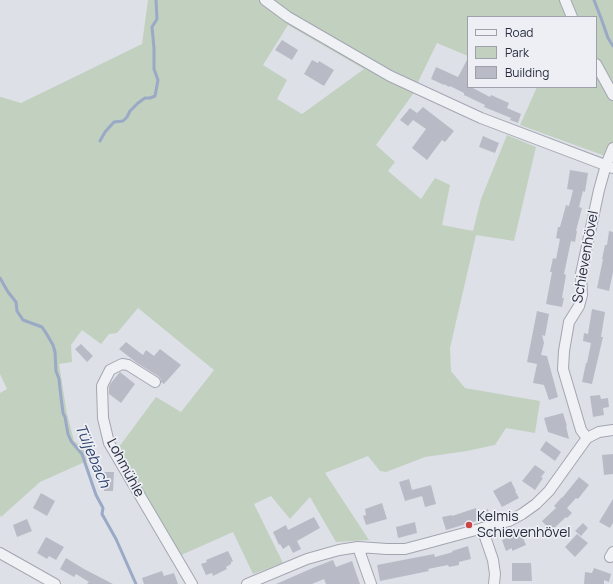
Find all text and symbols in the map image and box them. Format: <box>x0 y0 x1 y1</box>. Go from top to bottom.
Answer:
legend <box>467 16 597 88</box>
text: Road <box>505 24 533 41</box>
text: Park <box>505 44 529 61</box>
text: Building <box>505 64 549 81</box>
street label: Schievenhövel <box>570 209 602 305</box>
water label: Tüljebach <box>71 421 113 491</box>
street label: Lohmühle <box>103 436 147 500</box>
place label: Kelmis Schievenhövel <box>477 509 571 542</box>
marker: Kelmis Schievenhövel <box>464 520 474 530</box>

